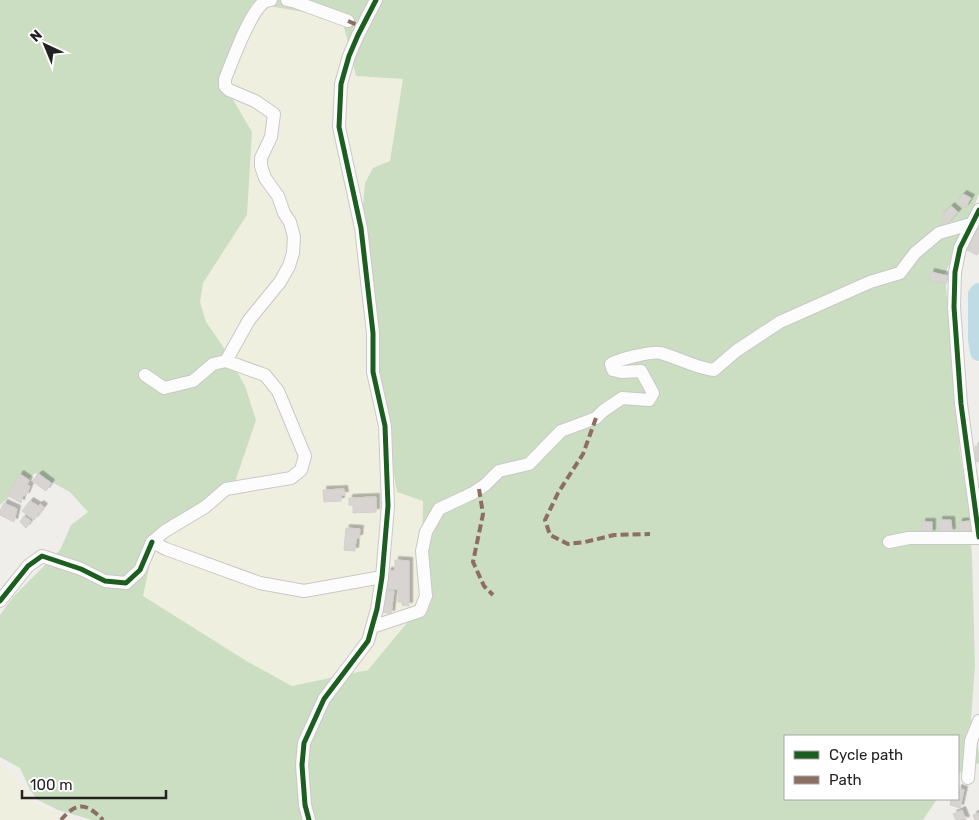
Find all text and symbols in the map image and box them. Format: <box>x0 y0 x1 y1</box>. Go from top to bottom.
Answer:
north arrow <box>20 20 70 70</box>
text: N <box>27 26 46 46</box>
legend <box>784 735 959 800</box>
text: Cycle path <box>829 746 903 764</box>
scale bar <box>22 768 166 800</box>
text: Path <box>829 771 862 789</box>
text: 100 m <box>30 776 72 794</box>

